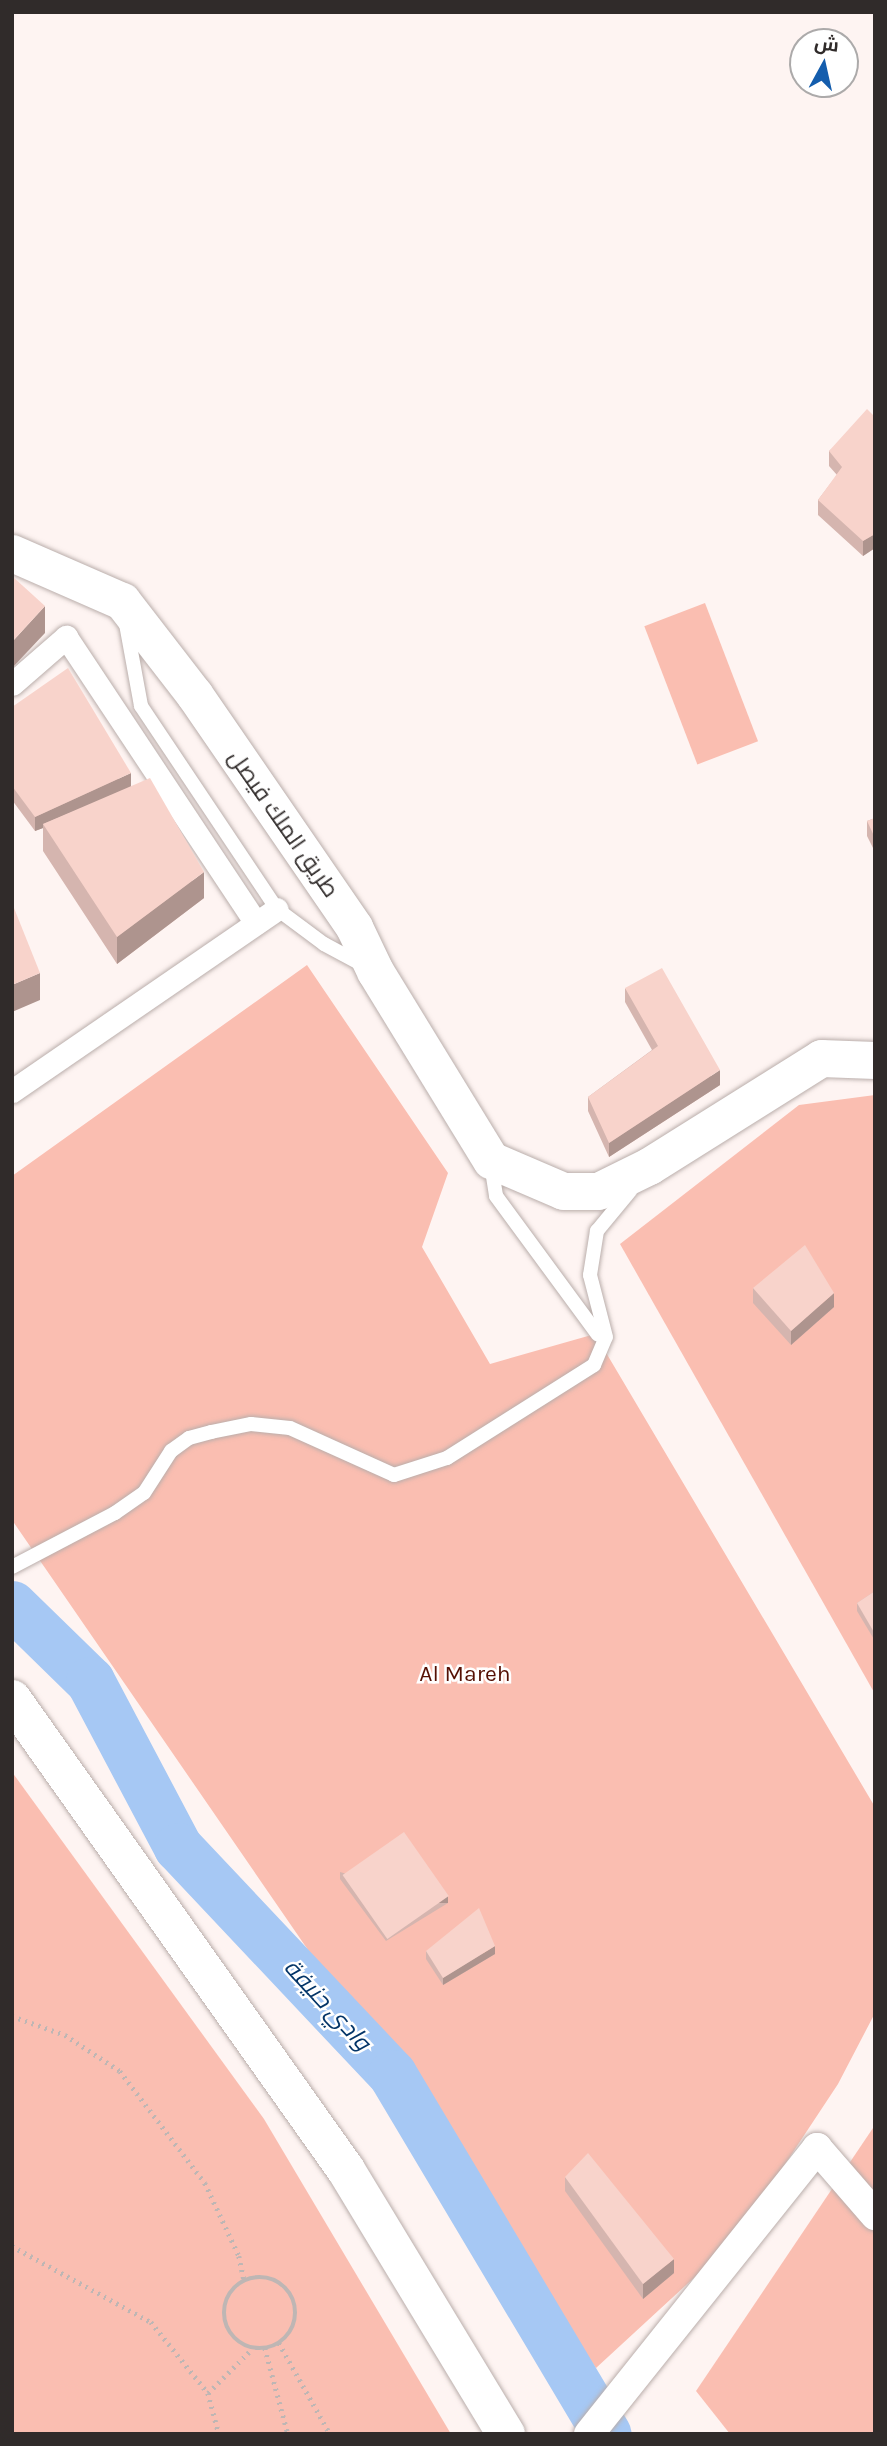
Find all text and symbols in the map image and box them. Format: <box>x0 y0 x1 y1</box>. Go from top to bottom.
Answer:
north arrow <box>789 28 859 98</box>
text: ش <box>813 32 840 57</box>
street label: طريق الملك فيصل <box>222 745 344 903</box>
park label: Al Mareh <box>419 1660 511 1688</box>
water label: وادي حنيفة <box>277 1953 377 2057</box>

